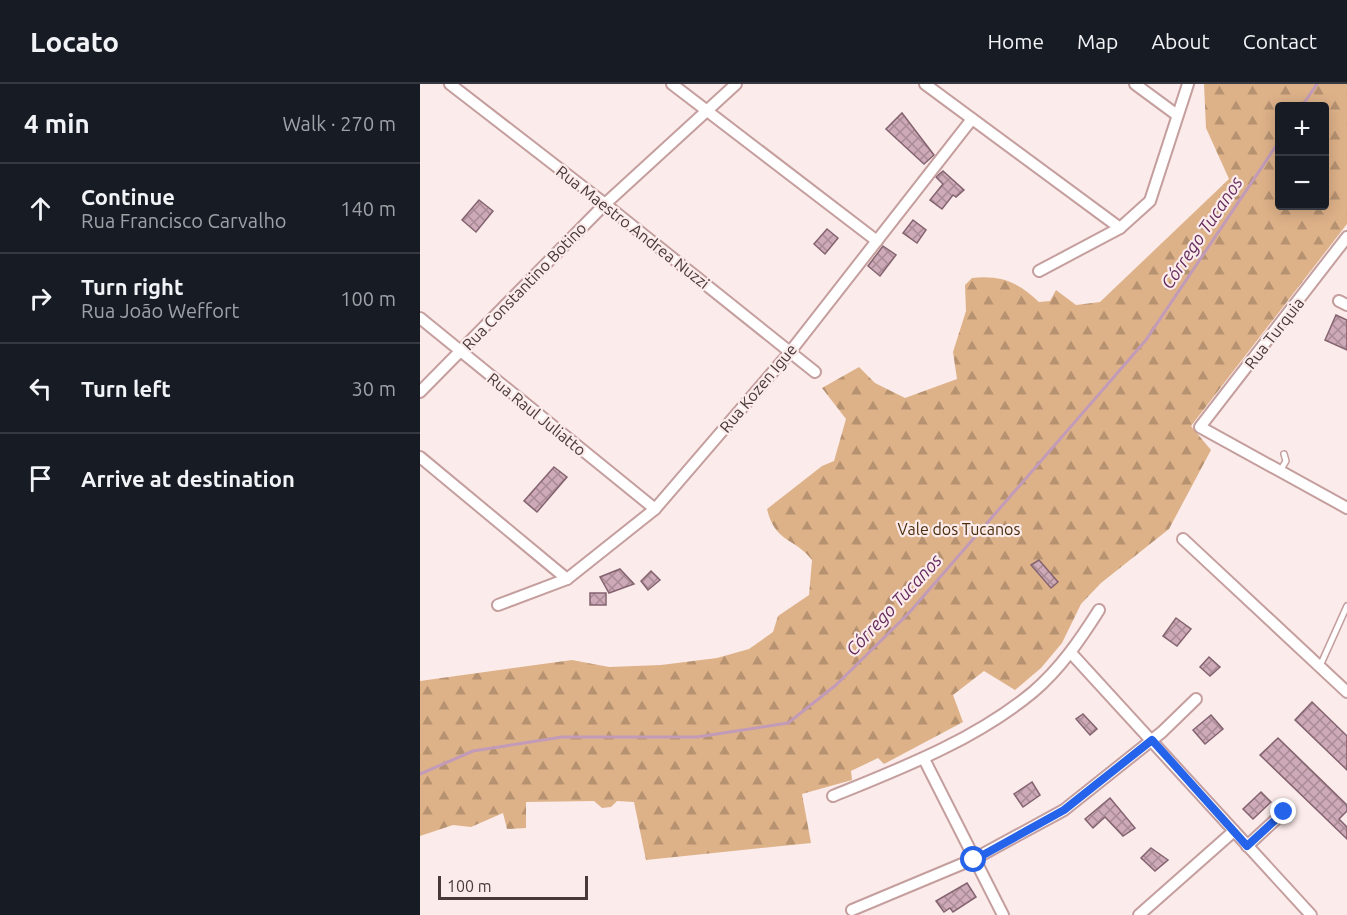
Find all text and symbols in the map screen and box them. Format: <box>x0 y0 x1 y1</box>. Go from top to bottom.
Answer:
text: Locato <box>30 26 119 57</box>
text: Home <box>987 29 1044 53</box>
text: Map <box>1077 29 1118 53</box>
text: About <box>1151 29 1210 53</box>
text: Contact <box>1243 29 1317 53</box>
map controls <box>1275 102 1329 210</box>
button: + <box>1275 102 1329 156</box>
text: 4 min <box>24 109 90 138</box>
text: Walk · 270 m <box>283 112 396 135</box>
button: − <box>1275 156 1329 210</box>
street label: Rua Maestro Andrea Nuzzi <box>553 162 713 292</box>
water label: Córrego Tucanos <box>1156 172 1246 292</box>
text: Continue <box>81 184 175 209</box>
icon: ahead <box>24 192 57 225</box>
text: 140 m <box>340 197 396 220</box>
text: Rua Francisco Carvalho <box>81 209 287 232</box>
street label: Rua Constantino Botino <box>458 218 590 354</box>
text: Turn right <box>81 274 183 299</box>
icon: right <box>24 282 57 315</box>
text: 100 m <box>340 287 396 310</box>
street label: Rua Turquia <box>1241 294 1307 372</box>
text: Rua João Weffort <box>81 299 239 322</box>
street label: Rua Kozen Igue <box>716 340 800 436</box>
street label: Rua Raul Juliatto <box>484 369 590 459</box>
icon: left <box>24 372 57 405</box>
text: Turn left <box>81 376 171 401</box>
text: 30 m <box>352 377 396 400</box>
icon: arrive <box>24 462 57 495</box>
text: Arrive at destination <box>81 466 295 491</box>
park label: Vale dos Tucanos <box>898 520 1020 538</box>
water label: Córrego Tucanos <box>841 549 946 659</box>
route end <box>1270 798 1296 824</box>
route start <box>960 846 986 872</box>
scale bar <box>438 873 588 900</box>
text: 100 m <box>447 877 492 895</box>

